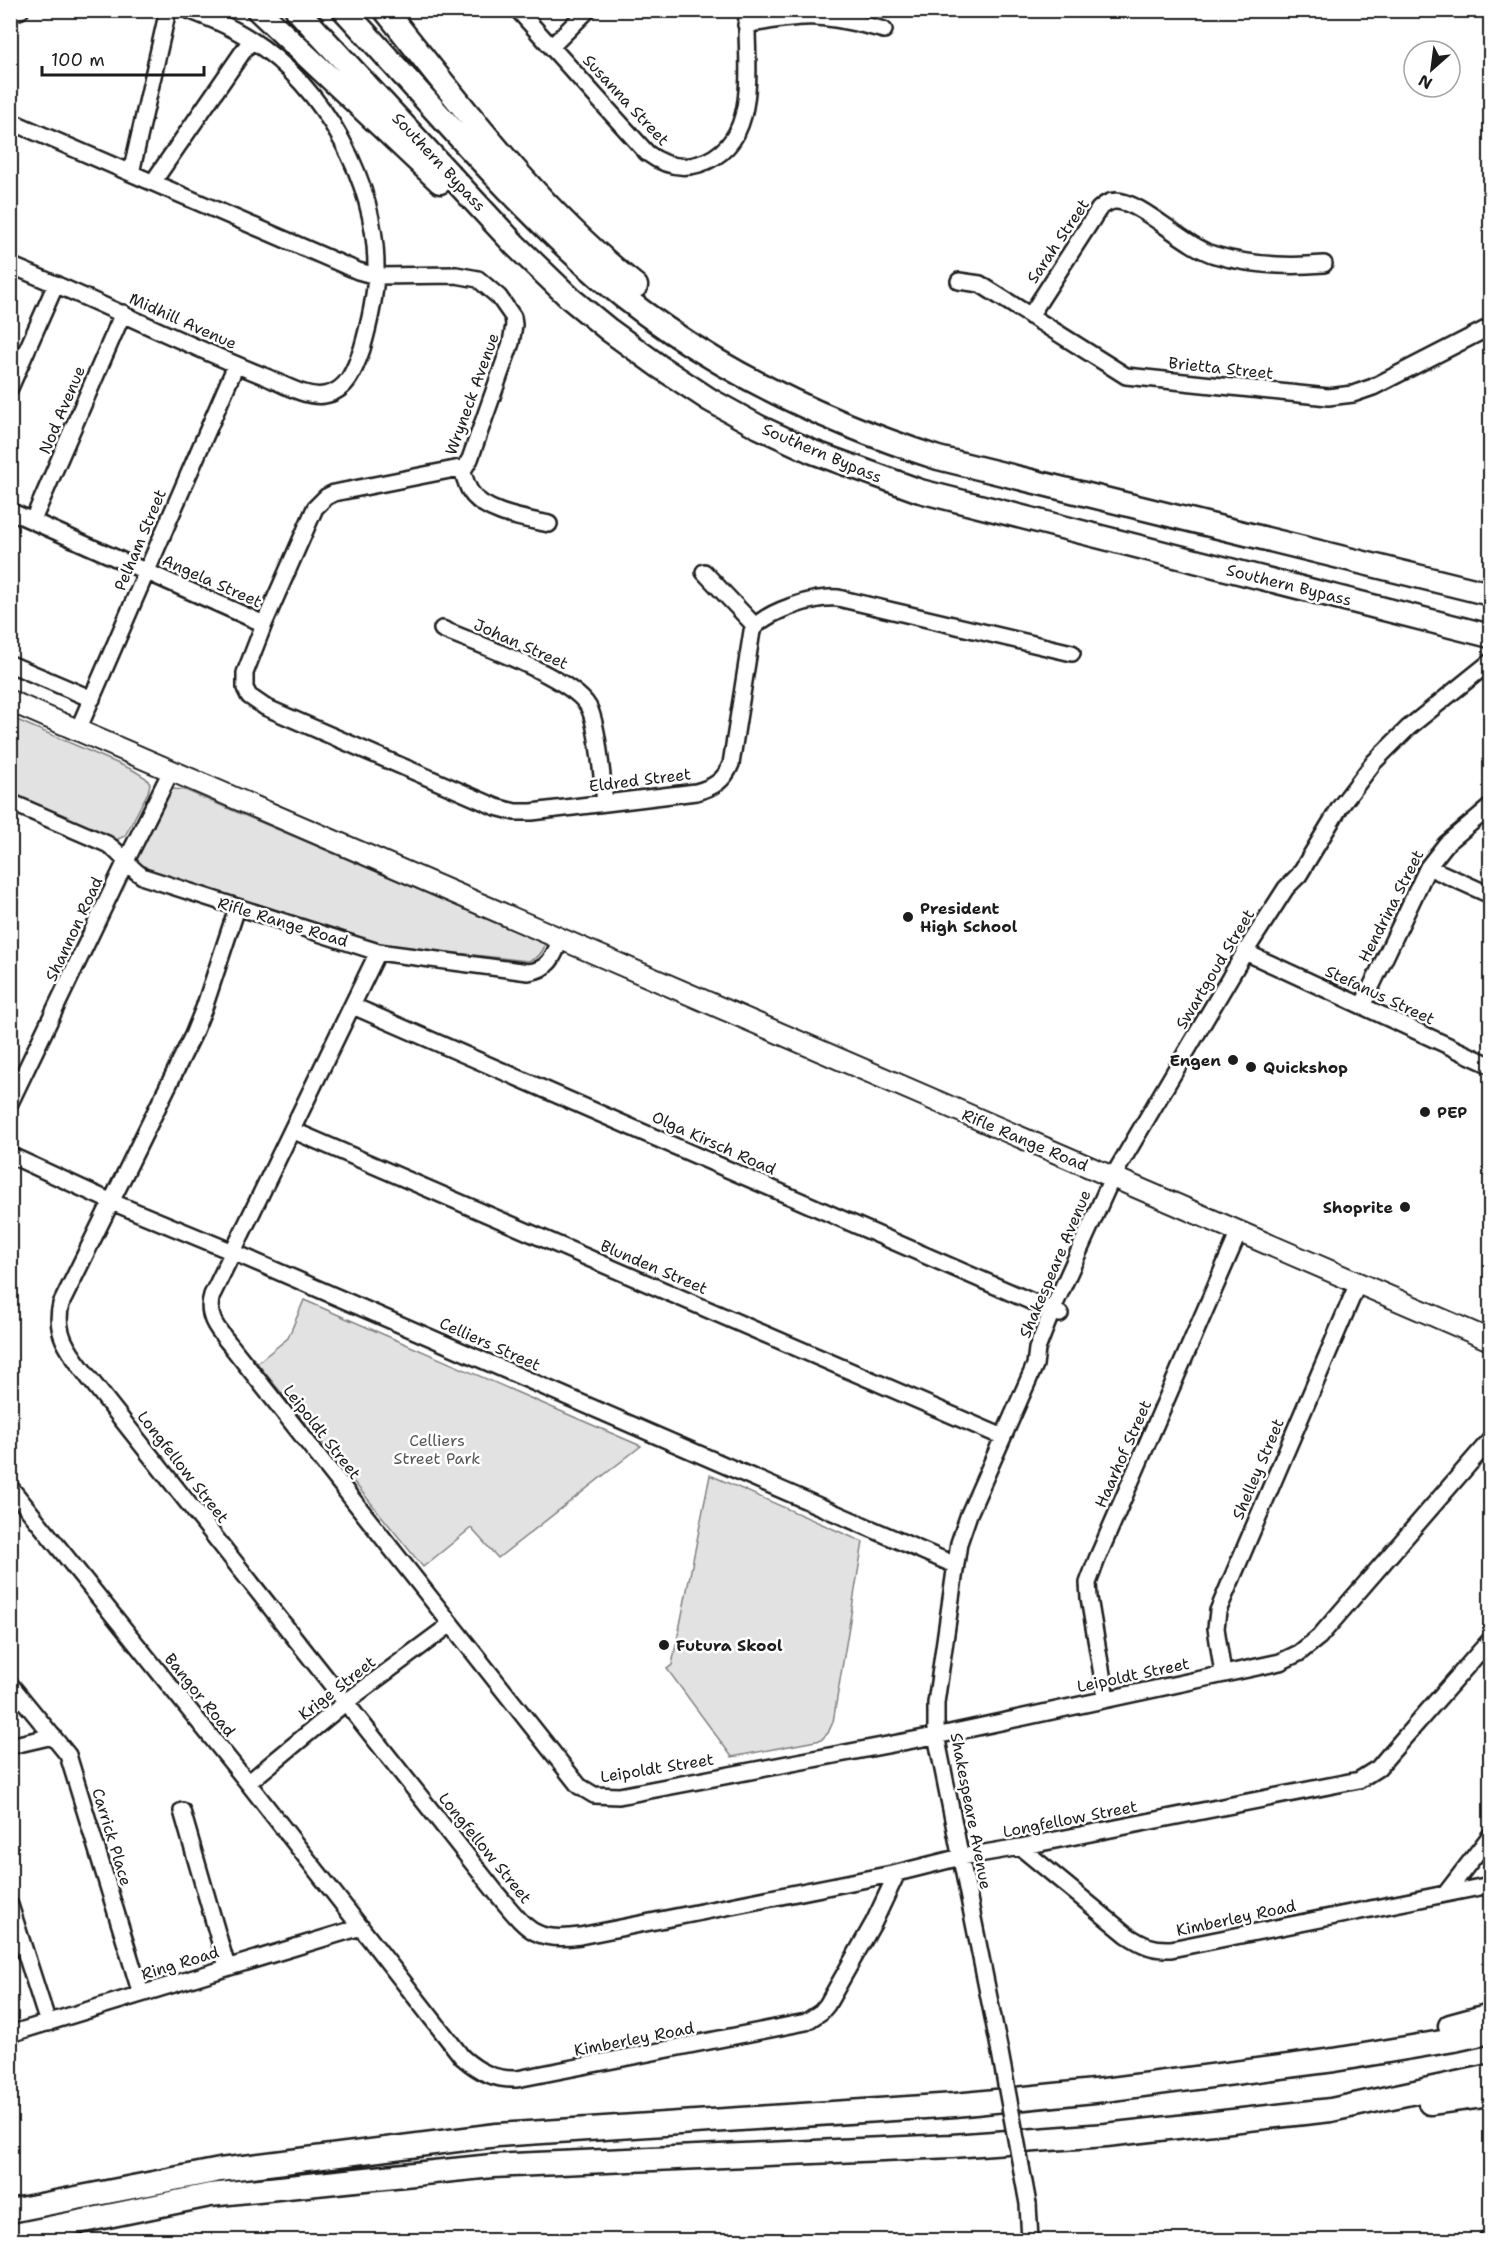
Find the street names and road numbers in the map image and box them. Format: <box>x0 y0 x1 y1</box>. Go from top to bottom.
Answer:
street label: Susanna Street <box>578 50 674 150</box>
street label: Southern Bypass <box>388 108 490 216</box>
street label: Sarah Street <box>1022 195 1094 287</box>
street label: Midhill Avenue <box>126 288 240 354</box>
street label: Wryneck Avenue <box>440 330 504 458</box>
street label: Brietta Street <box>1168 352 1274 384</box>
street label: Nod Avenue <box>34 363 90 457</box>
street label: Southern Bypass <box>759 418 885 488</box>
street label: Pelham Street <box>109 486 171 594</box>
street label: Angela Street <box>159 550 265 612</box>
street label: Southern Bypass <box>1224 559 1354 611</box>
street label: Johan Street <box>471 614 571 674</box>
street label: Eldred Street <box>588 763 692 797</box>
street label: Hendrina Street <box>1354 846 1428 966</box>
street label: Shannon Road <box>41 873 107 985</box>
street label: Rifle Range Road <box>215 892 351 952</box>
street label: Swartgoud Street <box>1171 905 1259 1033</box>
street label: Stefanus Street <box>1322 960 1438 1030</box>
street label: Rifle Range Road <box>959 1104 1091 1176</box>
street label: Olga Kirsch Road <box>649 1106 779 1180</box>
street label: Shakespeare Avenue <box>1014 1187 1096 1341</box>
street label: Blunden Street <box>597 1235 711 1299</box>
street label: Celliers Street <box>436 1312 544 1376</box>
street label: Leipoldt Street <box>278 1380 366 1484</box>
street label: Haarhof Street <box>1090 1397 1156 1511</box>
street label: Longfellow Street <box>133 1407 233 1527</box>
street label: Shelley Street <box>1227 1415 1289 1523</box>
street label: Bangor Road <box>160 1649 240 1741</box>
street label: Krige Street <box>294 1651 380 1725</box>
street label: Leipoldt Street <box>1075 1653 1191 1697</box>
street label: Shakespeare Avenue <box>946 1731 996 1891</box>
street label: Leipoldt Street <box>599 1749 715 1787</box>
street label: Carrick Place <box>87 1786 137 1888</box>
street label: Longfellow Street <box>434 1788 536 1908</box>
street label: Longfellow Street <box>1001 1796 1139 1842</box>
street label: Kimberley Road <box>1174 1895 1298 1941</box>
street label: Ring Road <box>138 1941 222 1985</box>
street label: Kimberley Road <box>572 2017 696 2061</box>

